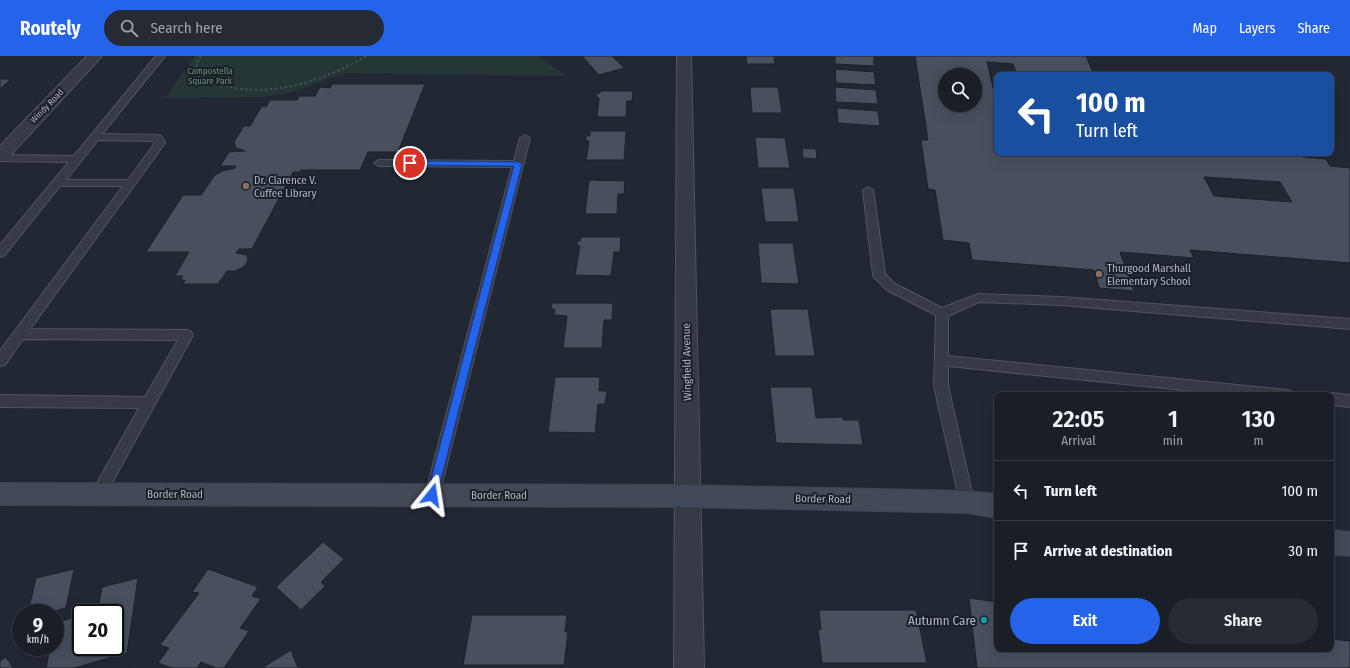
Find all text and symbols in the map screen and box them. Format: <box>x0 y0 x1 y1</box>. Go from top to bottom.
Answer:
search box <box>104 10 384 46</box>
text: Routely <box>20 17 80 40</box>
icon: search <box>118 17 140 39</box>
text: Search here <box>150 19 223 37</box>
text: Map <box>1193 20 1217 37</box>
text: Layers <box>1239 20 1275 37</box>
text: Share <box>1297 20 1330 37</box>
park label: Campostella Square Park <box>187 66 233 86</box>
map controls <box>938 68 982 112</box>
button: search <box>938 68 982 112</box>
text: 100 m <box>1076 86 1146 119</box>
street label: Windy Road <box>28 87 66 125</box>
icon: left <box>1010 88 1062 140</box>
text: Turn left <box>1076 120 1138 142</box>
pin <box>393 146 427 180</box>
icon: arrive <box>399 152 421 174</box>
place label: Dr. Clarence V. Cuffee Library <box>254 174 317 200</box>
marker: Dr. Clarence V. Cuffee Library <box>241 181 251 191</box>
place label: Thurgood Marshall Elementary School <box>1107 262 1191 288</box>
marker: Thurgood Marshall Elementary School <box>1094 269 1104 279</box>
street label: Wingfield Avenue <box>680 323 694 401</box>
text: 22:05 <box>1052 405 1104 433</box>
text: 1 <box>1168 405 1178 433</box>
text: 130 <box>1241 405 1276 433</box>
text: Arrival <box>1061 433 1096 448</box>
text: min <box>1163 433 1183 448</box>
text: m <box>1253 433 1263 448</box>
position arrow <box>411 474 453 516</box>
icon: left <box>1010 480 1032 502</box>
text: Turn left <box>1044 482 1097 500</box>
text: 100 m <box>1281 482 1318 500</box>
street label: Border Road <box>147 488 203 501</box>
street label: Border Road <box>471 489 527 502</box>
street label: Border Road <box>795 492 851 506</box>
icon: arrive <box>1010 540 1032 562</box>
text: Arrive at destination <box>1044 542 1172 560</box>
text: 30 m <box>1288 542 1318 560</box>
button: Exit <box>1010 598 1160 644</box>
button: Share <box>1168 598 1318 644</box>
speed limit sign: 20 <box>72 604 124 656</box>
text: 9 <box>33 613 43 637</box>
place label: Autumn Care <box>908 613 976 628</box>
marker: Autumn Care <box>979 615 989 625</box>
text: km/h <box>27 634 49 646</box>

